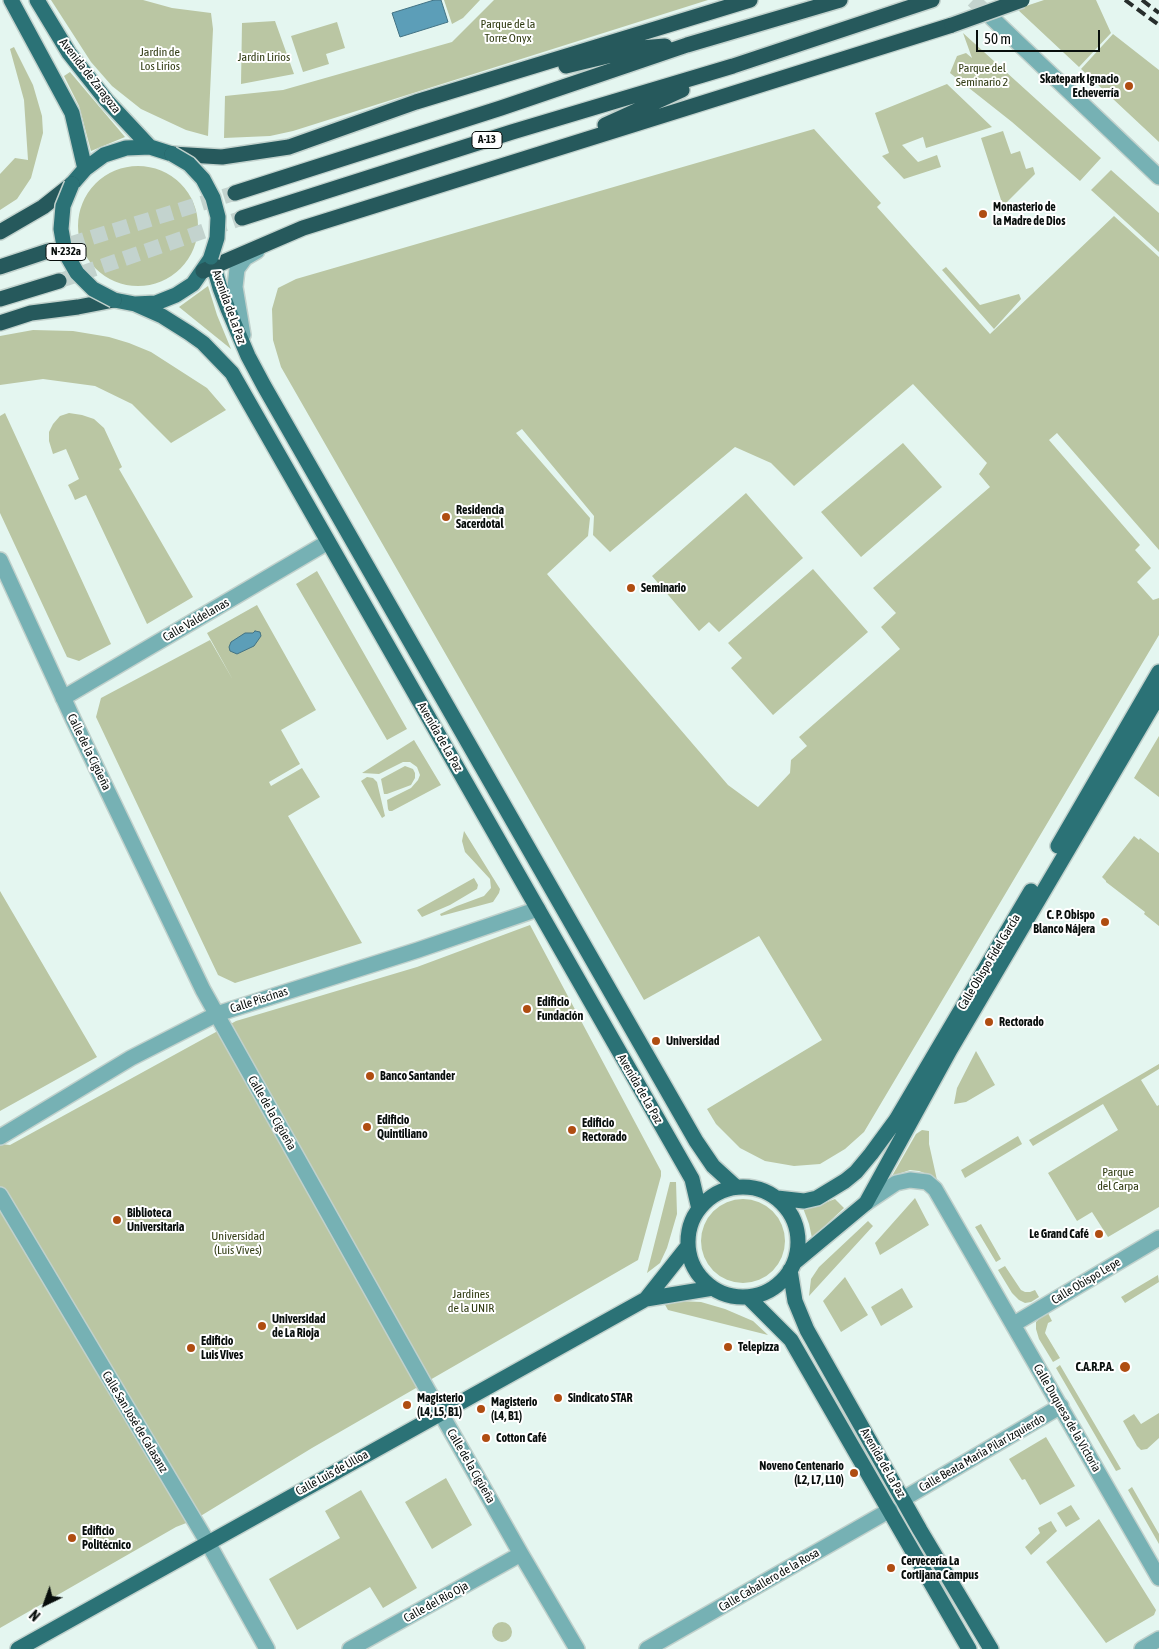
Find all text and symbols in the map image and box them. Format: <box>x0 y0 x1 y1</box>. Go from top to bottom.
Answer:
park label: Parque de la Torre Onyx <box>481 17 535 45</box>
scale bar <box>979 20 1103 52</box>
text: 50 m <box>984 30 1011 47</box>
street label: Avenida de Zaragoza <box>56 36 124 116</box>
park label: Jardin de Los Lirios <box>140 45 180 73</box>
park label: Jardin Lirios <box>238 50 290 64</box>
park label: Parque del Seminario 2 <box>956 61 1008 89</box>
place label: Skatepark Ignacio Echeverría <box>1040 72 1119 100</box>
marker: Skatepark Ignacio Echeverría <box>1123 80 1135 92</box>
road number: A-13 <box>472 132 502 148</box>
place label: Monasterio de la Madre de Dios <box>993 200 1065 228</box>
marker: Monasterio de la Madre de Dios <box>977 208 989 220</box>
road number: N-232a <box>46 243 86 260</box>
street label: Avenida de La Paz <box>209 268 249 346</box>
place label: Residencia Sacerdotal <box>456 503 504 531</box>
marker: Residencia Sacerdotal <box>440 511 452 523</box>
place label: Seminario <box>641 581 686 595</box>
marker: Seminario <box>625 582 637 594</box>
street label: Calle Valdelanas <box>160 595 232 645</box>
street label: Avenida de La Paz <box>414 700 466 774</box>
street label: Calle de la Cigüeña <box>64 711 114 793</box>
place label: C. P. Obispo Blanco Nájera <box>1033 908 1095 936</box>
street label: Calle Obispo Fidel García <box>955 912 1023 1012</box>
marker: C. P. Obispo Blanco Nájera <box>1099 916 1111 928</box>
street label: Calle Piscinas <box>228 984 290 1016</box>
place label: Edificio Fundación <box>537 995 583 1023</box>
marker: Edificio Fundación <box>521 1003 533 1015</box>
place label: Rectorado <box>999 1015 1044 1029</box>
marker: Rectorado <box>983 1016 995 1028</box>
place label: Universidad <box>666 1034 719 1048</box>
marker: Universidad <box>650 1035 662 1047</box>
street label: Avenida de La Paz <box>614 1052 666 1126</box>
place label: Banco Santander <box>380 1069 455 1083</box>
marker: Banco Santander <box>364 1070 376 1082</box>
street label: Calle de la Cigüeña <box>245 1073 299 1153</box>
place label: Edificio Quintiliano <box>377 1113 428 1141</box>
place label: Edificio Rectorado <box>582 1116 627 1144</box>
marker: Edificio Quintiliano <box>361 1121 373 1133</box>
marker: Edificio Rectorado <box>566 1124 578 1136</box>
park label: Parque del Carpa <box>1097 1165 1139 1193</box>
place label: Biblioteca Universitaria <box>127 1206 184 1234</box>
marker: Biblioteca Universitaria <box>111 1214 123 1226</box>
place label: Le Grand Café <box>1029 1227 1089 1241</box>
marker: Le Grand Café <box>1093 1228 1105 1240</box>
park label: Universidad (Luis Vives) <box>211 1229 265 1257</box>
street label: Calle Obispo Lepe <box>1049 1255 1123 1307</box>
park label: Jardines de la UNIR <box>448 1287 494 1315</box>
place label: Universidad de La Rioja <box>272 1312 325 1340</box>
marker: Universidad de La Rioja <box>256 1320 268 1332</box>
place label: Edificio Luis Vives <box>201 1334 243 1362</box>
place label: Telepizza <box>738 1340 779 1354</box>
marker: Telepizza <box>722 1341 734 1353</box>
marker: Edificio Luis Vives <box>185 1342 197 1354</box>
place label: C.A.R.P.A. <box>1076 1360 1114 1374</box>
marker: C.A.R.P.A. <box>1118 1360 1132 1374</box>
street label: Calle Duquesa de la Victoria <box>1030 1361 1104 1475</box>
street label: Calle San José de Calasanz <box>99 1369 171 1475</box>
place label: Magisterio (L4, L5, B1) <box>417 1391 463 1419</box>
place label: Sindicato STAR <box>568 1391 632 1405</box>
marker: Sindicato STAR <box>552 1392 564 1404</box>
place label: Magisterio (L4, B1) <box>491 1395 537 1423</box>
marker: Magisterio (L4, L5, B1) <box>401 1399 413 1411</box>
marker: Magisterio (L4, B1) <box>475 1403 487 1415</box>
street label: Calle Beata María Pilar Izquierdo <box>916 1411 1048 1495</box>
street label: Calle de la Cigüeña <box>444 1426 498 1506</box>
street label: Avenida de La Paz <box>857 1426 909 1500</box>
place label: Cotton Café <box>496 1431 547 1445</box>
marker: Cotton Café <box>480 1432 492 1444</box>
street label: Calle Luis de Ulloa <box>293 1447 371 1499</box>
place label: Noveno Centenario (L2, L7, L10) <box>759 1459 844 1487</box>
marker: Noveno Centenario (L2, L7, L10) <box>848 1467 860 1479</box>
place label: Edificio Politécnico <box>82 1524 131 1552</box>
marker: Edificio Politécnico <box>66 1532 78 1544</box>
street label: Calle Caballero de la Rosa <box>716 1545 822 1615</box>
place label: Cervecería La Cortijana Campus <box>901 1554 978 1582</box>
marker: Cervecería La Cortijana Campus <box>885 1562 897 1574</box>
street label: Calle del Río Oja <box>401 1578 471 1626</box>
north arrow <box>20 1579 70 1629</box>
text: N <box>27 1606 43 1624</box>

